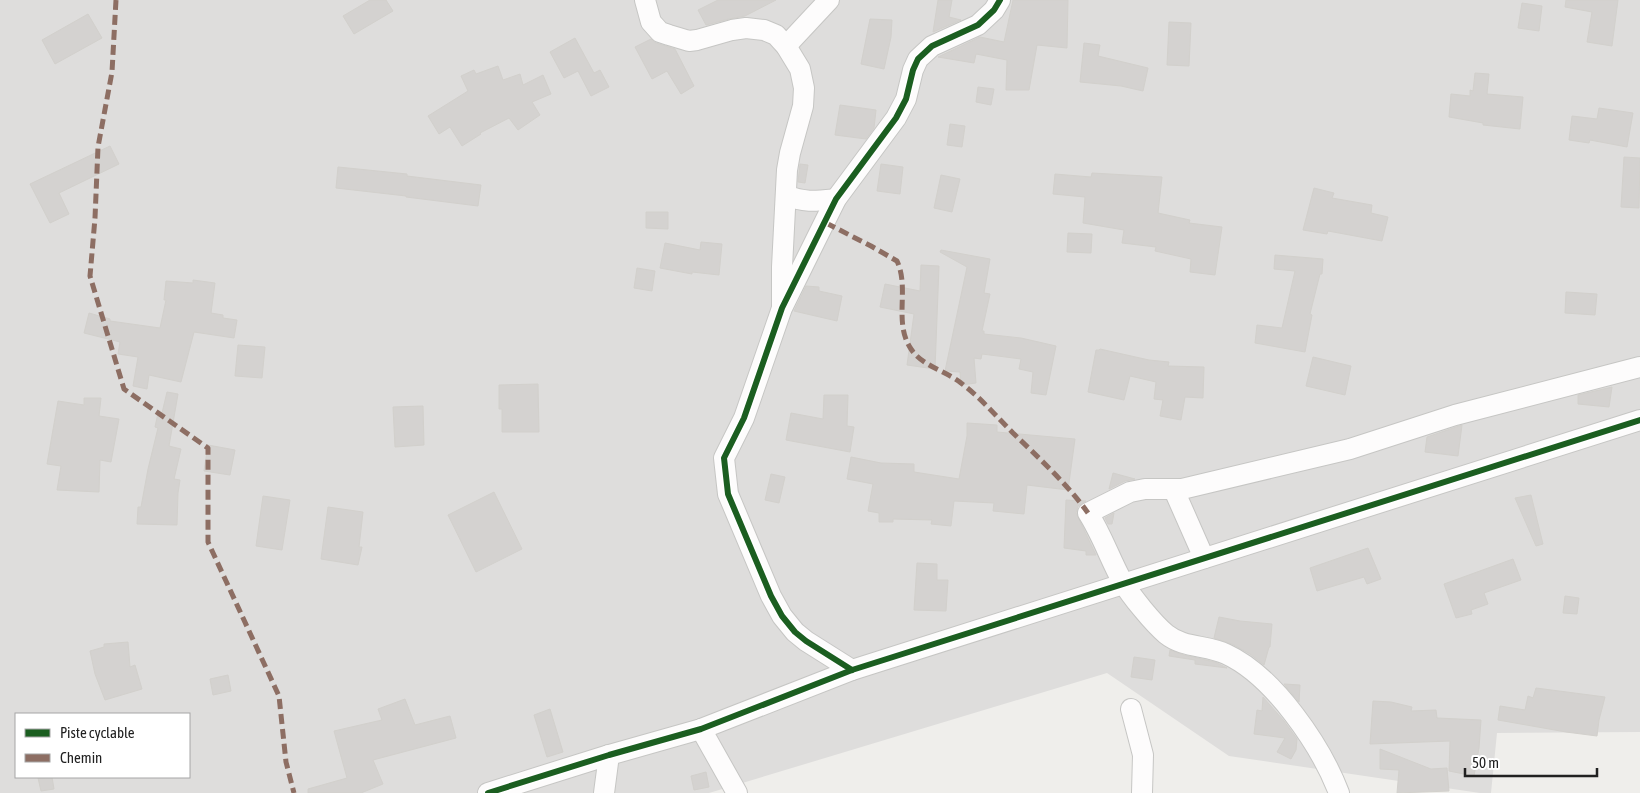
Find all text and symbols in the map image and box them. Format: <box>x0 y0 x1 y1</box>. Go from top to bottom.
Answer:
legend <box>15 713 190 778</box>
text: Piste cyclable <box>60 724 135 741</box>
scale bar <box>1465 746 1598 778</box>
text: Chemin <box>60 749 102 766</box>
text: 50 m <box>1472 754 1499 771</box>

